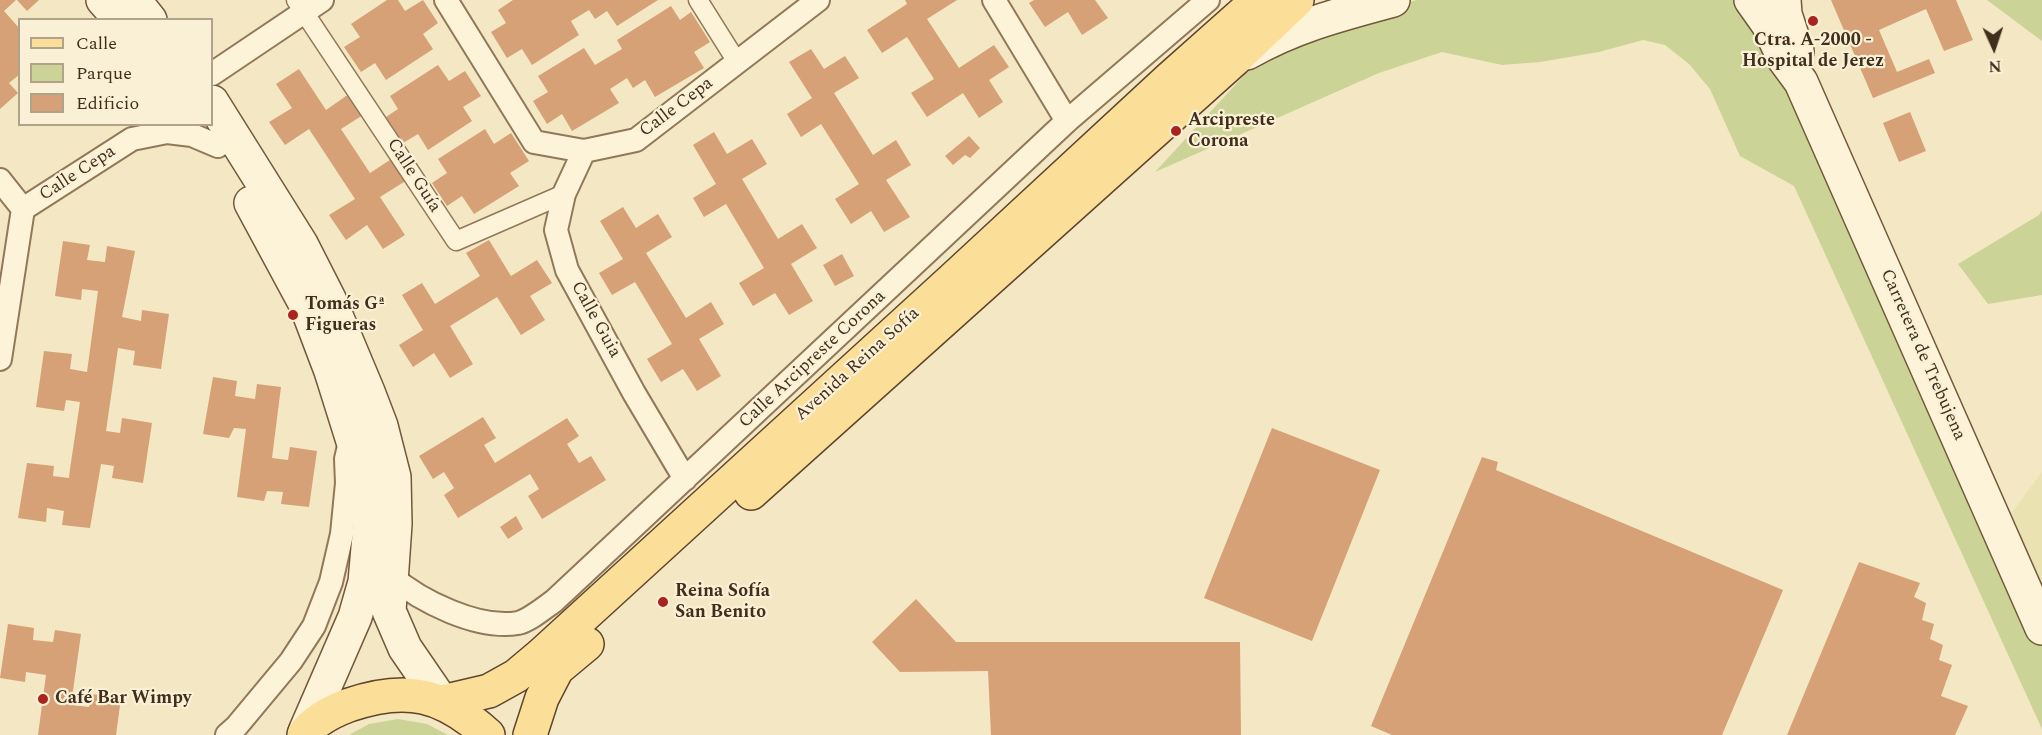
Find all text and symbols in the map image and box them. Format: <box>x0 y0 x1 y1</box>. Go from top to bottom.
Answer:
marker: Ctra. A-2000 - Hospital de Jerez <box>1806 14 1820 28</box>
legend <box>18 18 213 126</box>
north arrow <box>1964 18 2024 78</box>
text: Calle <box>76 30 117 57</box>
place label: Ctra. A-2000 - Hospital de Jerez <box>1742 30 1884 72</box>
text: N <box>1988 54 2002 78</box>
text: Parque <box>76 60 132 87</box>
street label: Calle Cepa <box>636 73 718 143</box>
text: Edificio <box>76 90 139 117</box>
place label: Arcipreste Corona <box>1188 110 1275 152</box>
marker: Arcipreste Corona <box>1169 124 1183 138</box>
street label: Calle Guía <box>381 135 445 217</box>
street label: Calle Cepa <box>36 141 120 207</box>
street label: Carretera de Trebujena <box>1875 266 1969 444</box>
street label: Calle Guia <box>565 278 625 362</box>
street label: Calle Arcipreste Corona <box>735 286 891 434</box>
place label: Tomás Gª Figueras <box>305 294 385 336</box>
street label: Avenida Reina Sofía <box>791 304 925 426</box>
marker: Tomás Gª Figueras <box>286 308 300 322</box>
place label: Reina Sofía San Benito <box>675 581 770 624</box>
marker: Reina Sofía San Benito <box>656 595 670 609</box>
place label: Café Bar Wimpy <box>55 688 191 710</box>
marker: Café Bar Wimpy <box>36 692 50 706</box>

